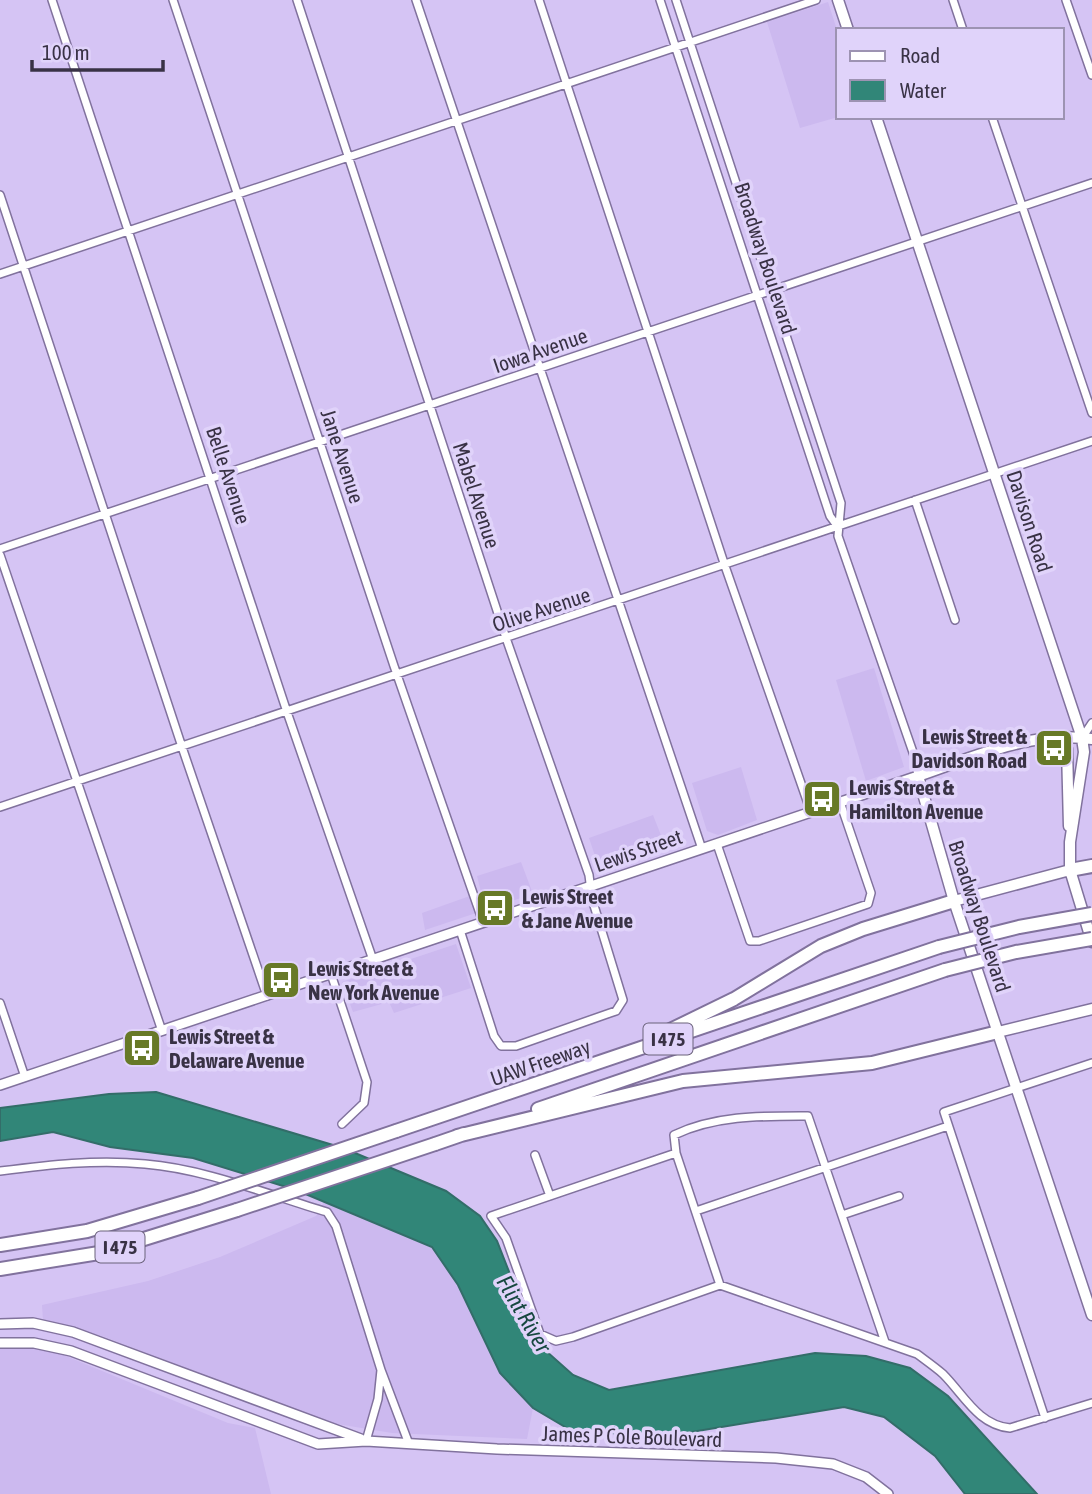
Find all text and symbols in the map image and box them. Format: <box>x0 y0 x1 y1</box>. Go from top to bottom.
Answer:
scale bar <box>32 28 163 72</box>
legend <box>836 28 1064 119</box>
text: 100 m <box>42 40 90 64</box>
text: Road <box>900 43 940 67</box>
text: Water <box>900 78 947 102</box>
street label: Broadway Boulevard <box>730 179 802 337</box>
street label: Iowa Avenue <box>490 323 590 377</box>
street label: Jane Avenue <box>317 406 369 506</box>
street label: Belle Avenue <box>202 423 256 527</box>
street label: Mabel Avenue <box>449 439 505 551</box>
street label: Davison Road <box>1002 467 1058 575</box>
street label: Olive Avenue <box>489 582 593 636</box>
place label: Lewis Street & Davidson Road <box>912 724 1028 772</box>
bus stop icon: Lewis Street & Davidson Road <box>1033 727 1075 769</box>
place label: Lewis Street & Hamilton Avenue <box>849 775 983 823</box>
bus stop icon: Lewis Street & Hamilton Avenue <box>801 778 843 820</box>
street label: Lewis Street <box>591 824 685 876</box>
street label: Broadway Boulevard <box>944 837 1016 995</box>
place label: Lewis Street & Jane Avenue <box>522 884 633 932</box>
bus stop icon: Lewis Street & Jane Avenue <box>474 887 516 929</box>
place label: Lewis Street & New York Avenue <box>308 956 440 1004</box>
bus stop icon: Lewis Street & New York Avenue <box>260 959 302 1001</box>
road number: I 475 <box>644 1023 692 1054</box>
place label: Lewis Street & Delaware Avenue <box>169 1024 304 1072</box>
bus stop icon: Lewis Street & Delaware Avenue <box>121 1027 163 1069</box>
street label: UAW Freeway <box>487 1034 593 1090</box>
road number: I 475 <box>96 1232 144 1262</box>
water label: Flint River <box>492 1271 557 1358</box>
street label: James P Cole Boulevard <box>541 1421 723 1451</box>

